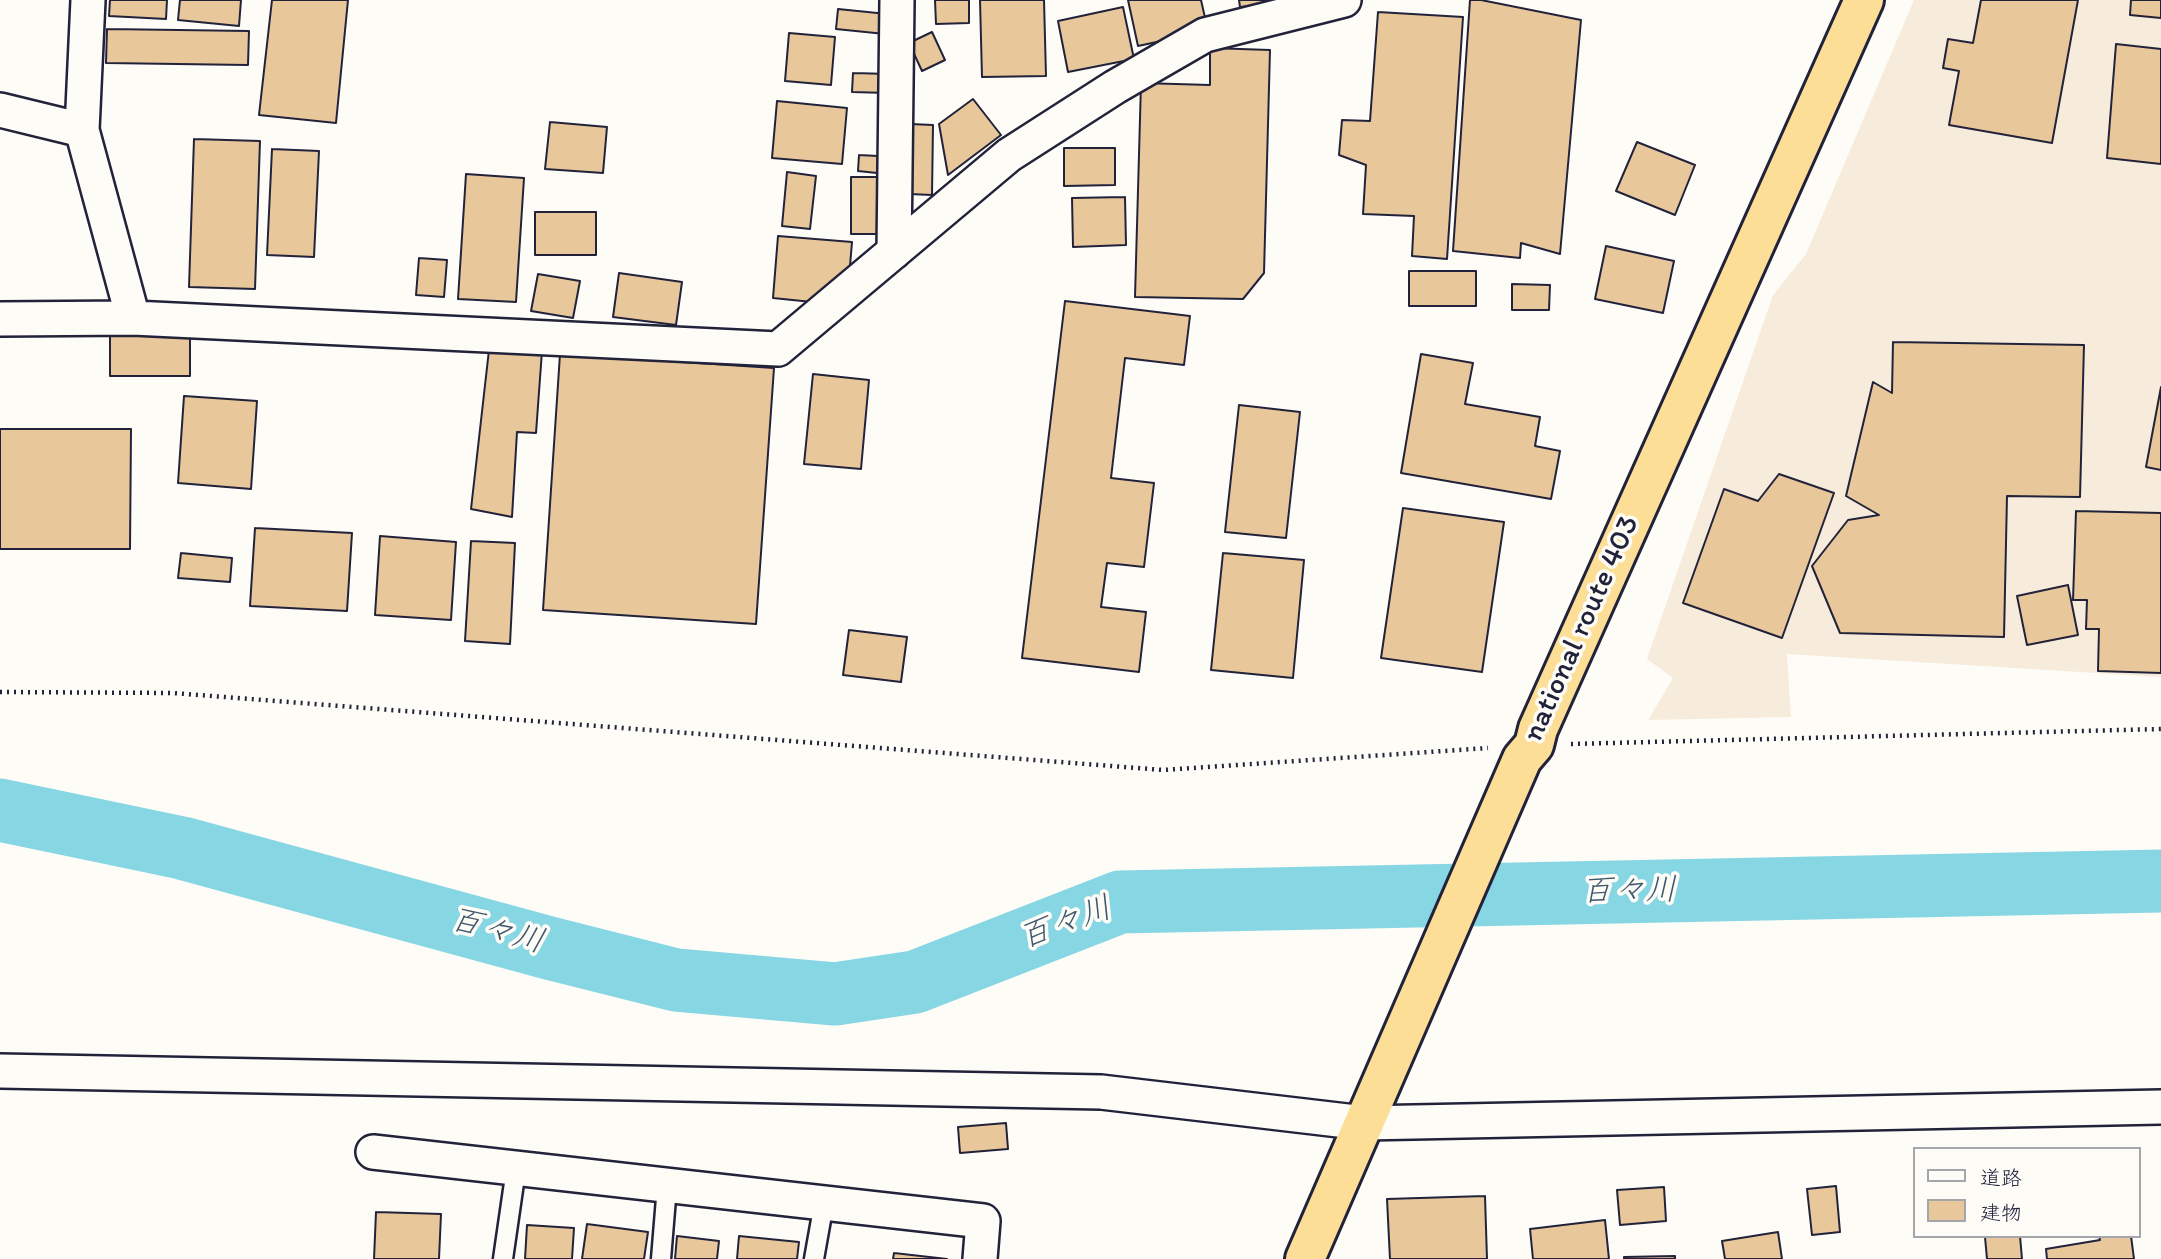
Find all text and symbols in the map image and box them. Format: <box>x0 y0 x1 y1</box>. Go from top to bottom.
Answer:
street label: national route 403 <box>1516 510 1648 748</box>
water label: 百々川 <box>1581 872 1677 912</box>
water label: 百々川 <box>1014 890 1118 958</box>
water label: 百々川 <box>446 901 548 963</box>
legend <box>1912 1147 2140 1238</box>
text: 道路 <box>1980 1165 2022 1190</box>
text: 建物 <box>1980 1200 2022 1225</box>

